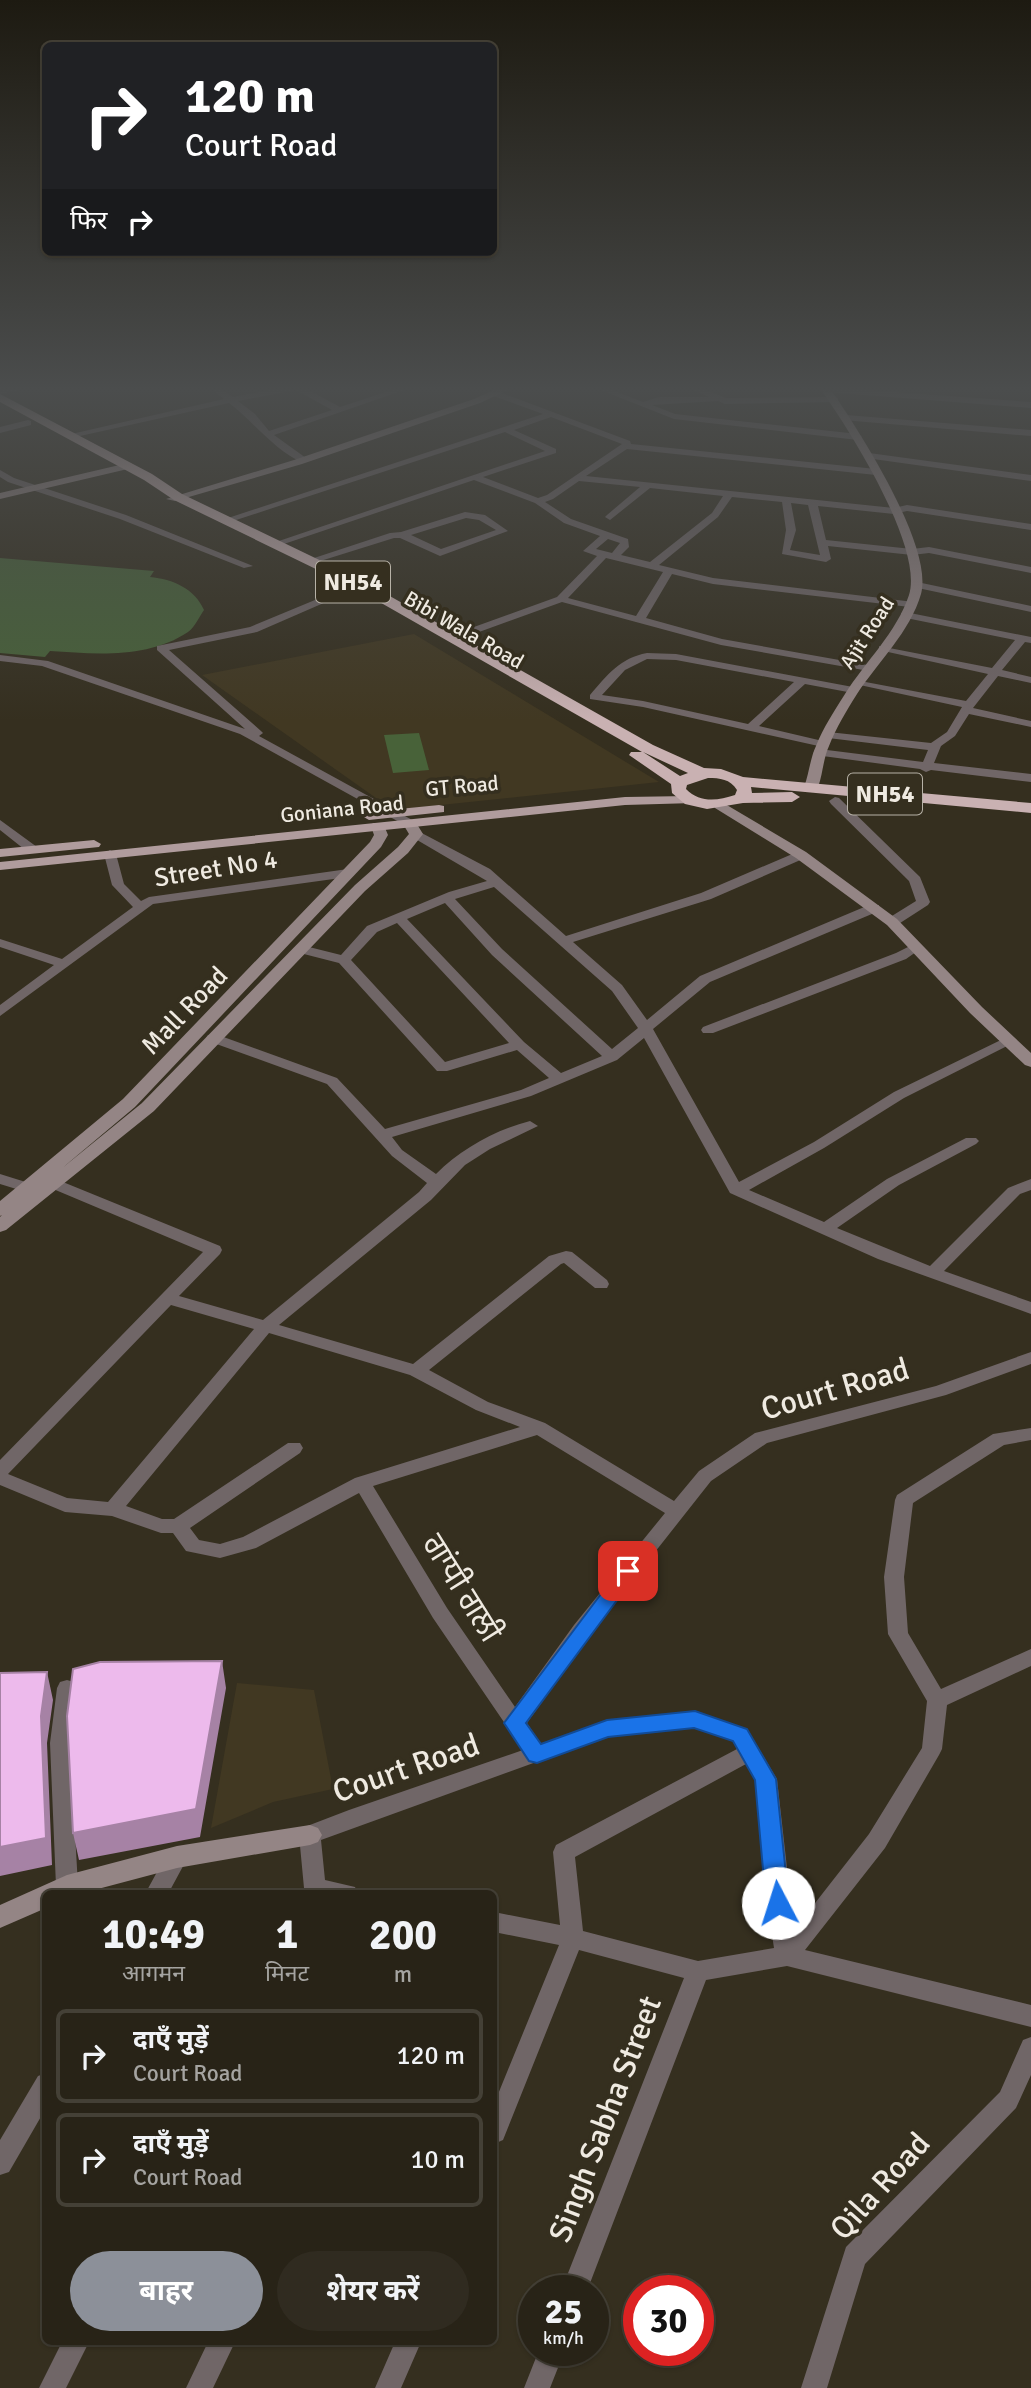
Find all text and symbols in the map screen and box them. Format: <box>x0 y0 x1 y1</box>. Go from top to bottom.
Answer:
text: 120 m <box>185 66 315 126</box>
icon: right <box>70 70 161 161</box>
text: Court Road <box>185 126 337 165</box>
icon: right <box>121 203 159 241</box>
text: फिर <box>70 205 107 237</box>
road number: NH54 <box>316 562 390 602</box>
street label: Bibi Wala Road <box>400 585 528 675</box>
street label: Ajit Road <box>834 592 900 674</box>
street label: GT Road <box>424 770 500 802</box>
road number: NH54 <box>848 774 922 814</box>
street label: Goniana Road <box>279 790 405 828</box>
street label: Street No 4 <box>152 843 280 895</box>
street label: Mall Road <box>135 960 235 1062</box>
street label: Court Road <box>756 1349 914 1429</box>
street label: ਗਾਂਧੀ ਗਲੀ <box>413 1526 511 1650</box>
pin <box>598 1541 658 1601</box>
icon: arrive <box>609 1552 647 1590</box>
street label: Court Road <box>328 1725 484 1811</box>
position arrow <box>741 1866 815 1940</box>
text: 10:49 <box>102 1909 205 1960</box>
text: 1 <box>276 1909 298 1960</box>
text: 200 <box>369 1910 437 1961</box>
text: आगमन <box>122 1959 185 1988</box>
text: मिनट <box>265 1959 309 1988</box>
text: m <box>394 1960 412 1989</box>
street label: Singh Sabha Street <box>540 1991 670 2247</box>
text: दाएँ मुड़ें <box>133 2024 209 2056</box>
icon: right <box>74 2037 112 2075</box>
text: 120 m <box>396 2040 465 2072</box>
text: Court Road <box>133 2059 243 2088</box>
street label: Qila Road <box>822 2124 938 2248</box>
text: दाएँ मुड़ें <box>133 2128 209 2160</box>
icon: right <box>74 2141 112 2179</box>
text: 10 m <box>410 2144 465 2176</box>
text: Court Road <box>133 2163 243 2192</box>
button: बाहर <box>70 2251 263 2331</box>
button: शेयर करें <box>277 2251 469 2331</box>
speed limit sign: 30 <box>623 2275 714 2366</box>
text: 25 <box>545 2290 582 2333</box>
text: km/h <box>543 2327 584 2349</box>

